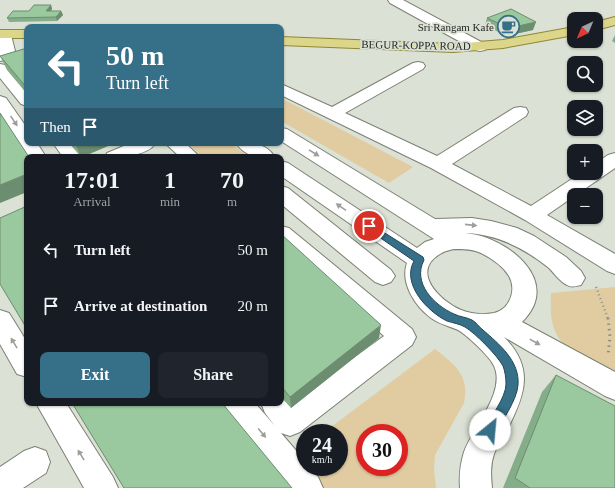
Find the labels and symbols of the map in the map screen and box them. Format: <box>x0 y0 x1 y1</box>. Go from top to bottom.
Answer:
north arrow <box>567 12 603 48</box>
cafe icon: Sri Rangam Kafe <box>496 14 522 40</box>
place label: Sri Rangam Kafe <box>418 21 494 33</box>
street label: BEGUR-KOPPA ROAD <box>361 38 471 52</box>
one-way arrow <box>10 115 17 127</box>
one-way arrow <box>308 150 320 157</box>
one-way arrow <box>335 203 346 211</box>
pin <box>352 209 386 243</box>
one-way arrow <box>465 222 477 228</box>
one-way arrow <box>10 337 17 349</box>
one-way arrow <box>529 338 540 345</box>
position arrow <box>469 409 511 451</box>
speed limit sign: 30 <box>356 424 408 476</box>
one-way arrow <box>257 428 266 438</box>
one-way arrow <box>78 449 85 461</box>

